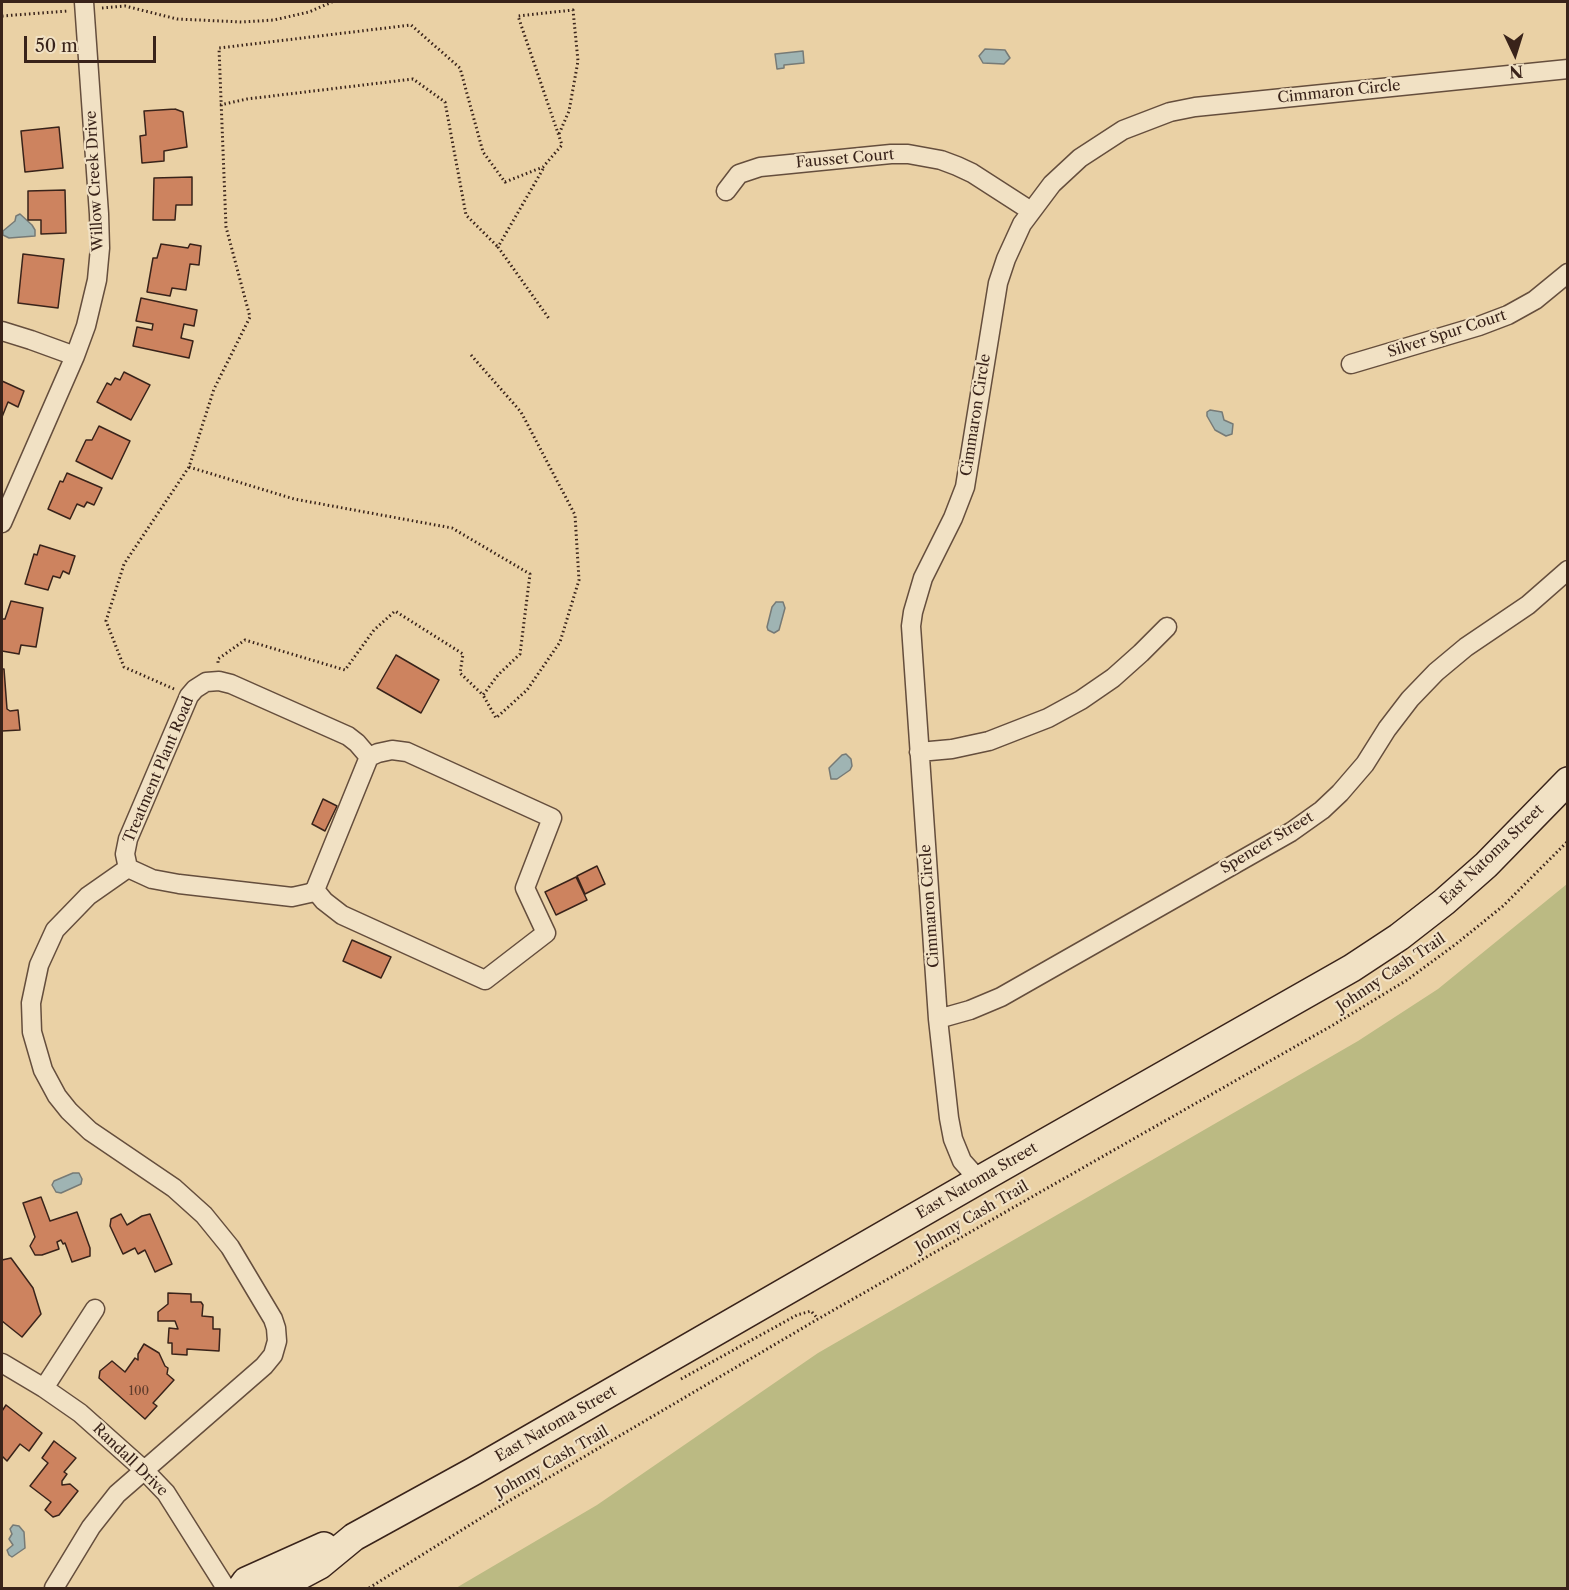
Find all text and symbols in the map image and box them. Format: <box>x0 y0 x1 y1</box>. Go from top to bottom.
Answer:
scale bar <box>27 24 159 62</box>
north arrow <box>1485 24 1545 84</box>
text: 50 m <box>35 35 78 57</box>
text: N <box>1509 61 1524 82</box>
street label: Cimmaron Circle <box>1277 77 1401 107</box>
street label: Willow Creek Drive <box>82 110 108 252</box>
street label: Fausset Court <box>795 146 895 172</box>
street label: Silver Spur Court <box>1385 306 1509 362</box>
street label: Cimmaron Circle <box>957 353 995 477</box>
street label: Treatment Plant Road <box>120 694 198 846</box>
street label: East Natoma Street <box>1437 801 1547 909</box>
street label: Spencer Street <box>1217 808 1317 878</box>
street label: Cimmaron Circle <box>917 844 943 968</box>
street label: Johnny Cash Trail <box>1333 930 1449 1016</box>
street label: East Natoma Street <box>913 1139 1041 1223</box>
street label: Johnny Cash Trail <box>912 1177 1032 1257</box>
street label: East Natoma Street <box>492 1382 620 1466</box>
house number: 100 <box>129 1385 149 1399</box>
street label: Randall Drive <box>89 1420 171 1500</box>
street label: Johnny Cash Trail <box>492 1422 612 1502</box>

